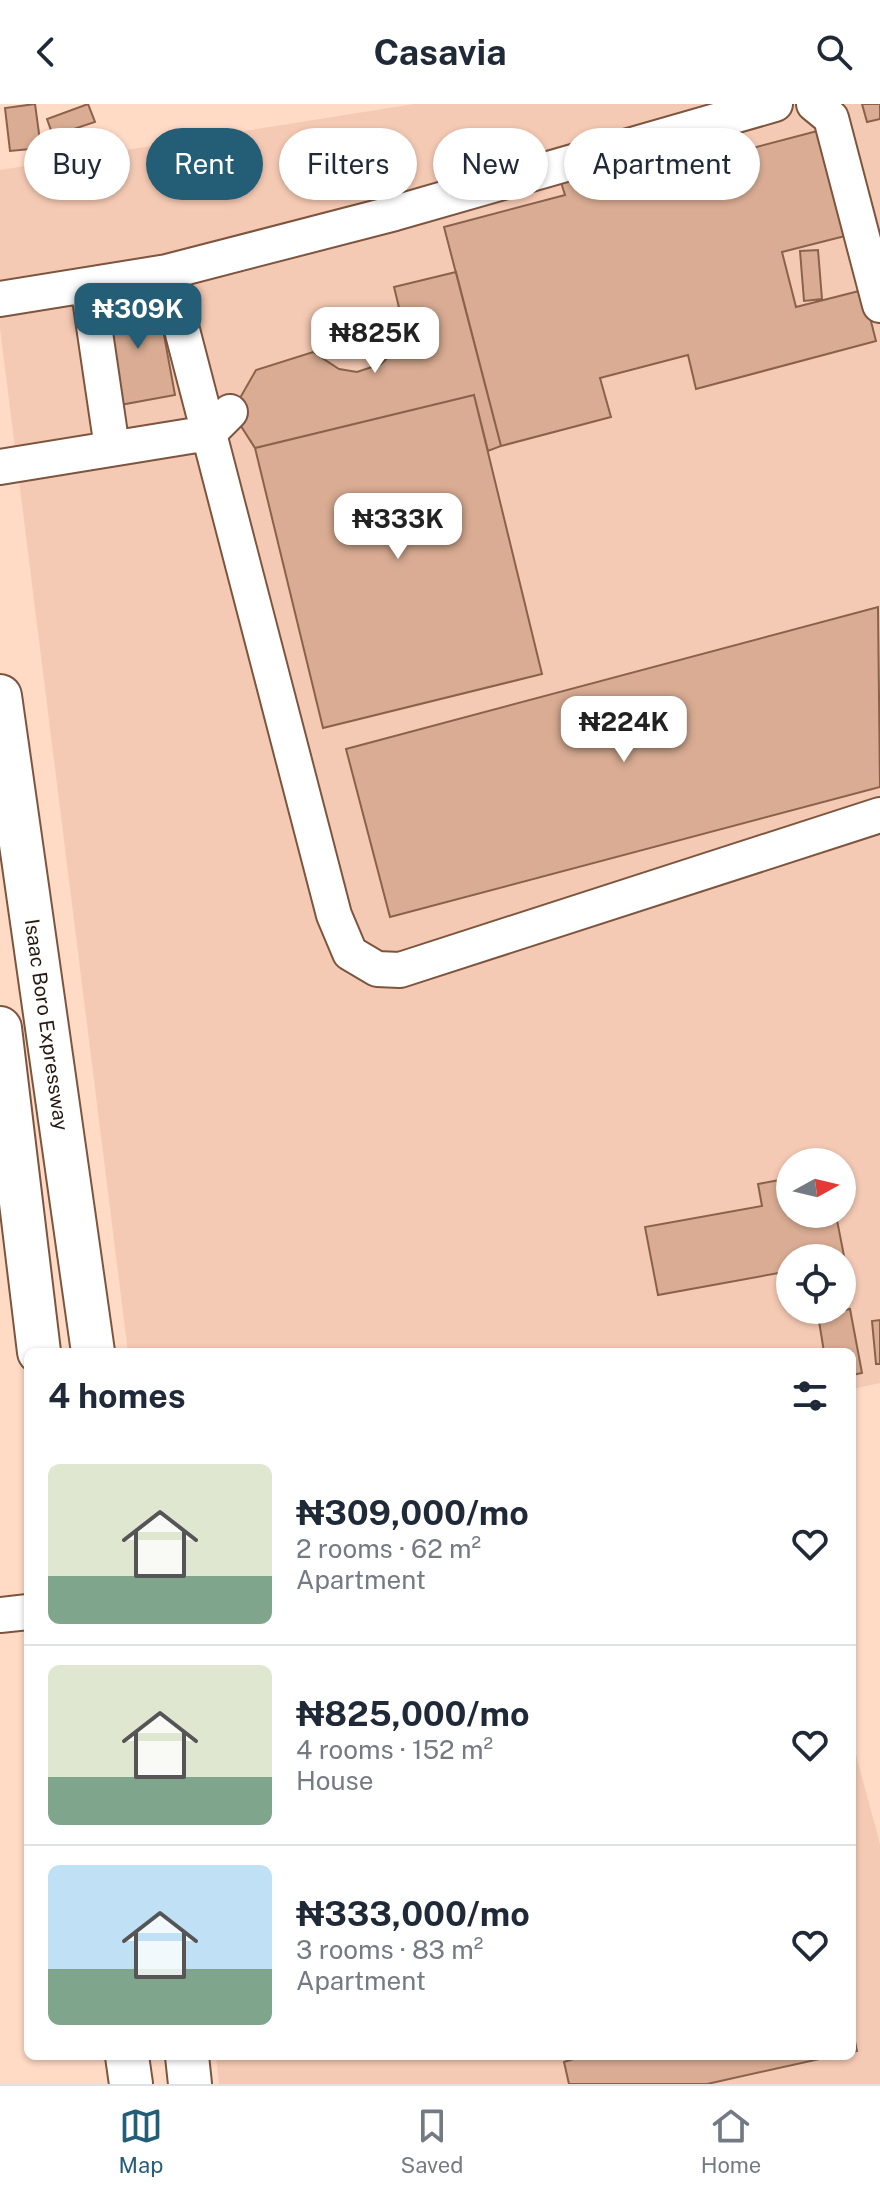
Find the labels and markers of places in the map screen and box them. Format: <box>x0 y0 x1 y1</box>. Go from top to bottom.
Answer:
pin: ₦309K <box>82 283 194 351</box>
pin: ₦825K <box>319 307 431 375</box>
pin: ₦333K <box>342 493 454 561</box>
pin: ₦224K <box>568 696 680 764</box>

